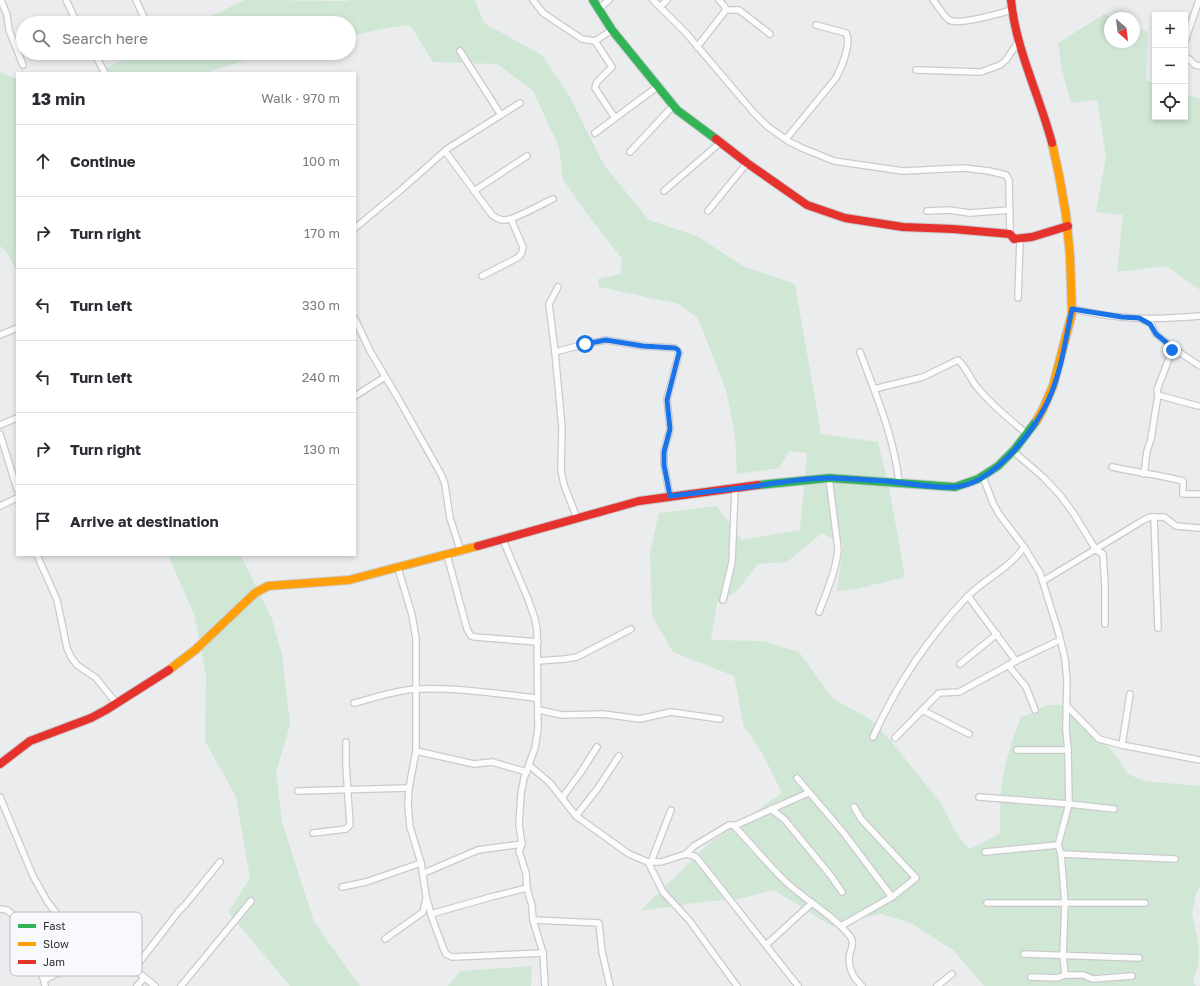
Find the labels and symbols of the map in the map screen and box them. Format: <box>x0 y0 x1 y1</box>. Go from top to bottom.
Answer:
north arrow <box>1104 12 1140 48</box>
route start <box>576 335 594 353</box>
route end <box>1163 341 1181 359</box>
legend <box>10 912 142 976</box>
text: Fast <box>43 919 66 932</box>
text: Slow <box>43 937 69 950</box>
text: Jam <box>43 955 65 968</box>

